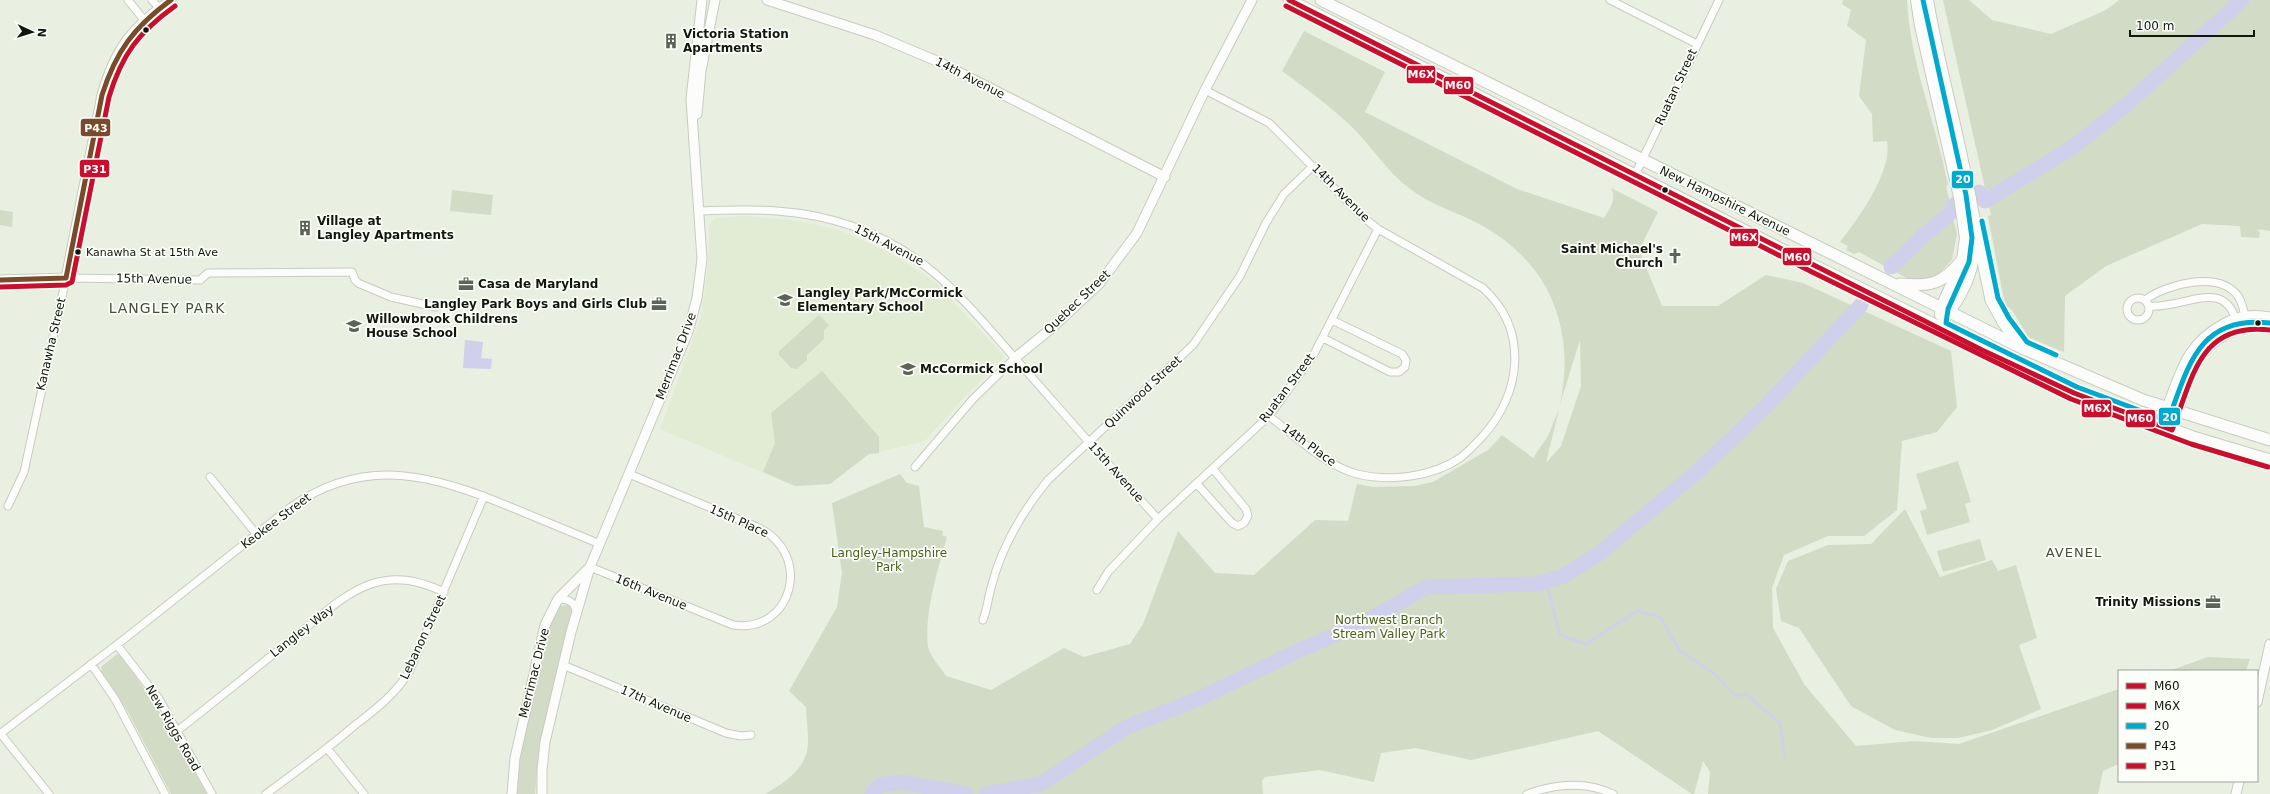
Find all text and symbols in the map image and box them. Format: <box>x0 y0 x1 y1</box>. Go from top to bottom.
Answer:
north arrow <box>12 12 52 52</box>
scale bar <box>2130 12 2254 38</box>
text: 100 m <box>2136 19 2174 33</box>
unlabelled marker <box>141 25 151 35</box>
place label: Victoria Station Apartments <box>683 27 789 55</box>
text: N <box>35 28 48 38</box>
building icon: Victoria Station Apartments <box>662 32 680 50</box>
street label: Ruatan Street <box>1652 46 1700 127</box>
street label: 14th Avenue <box>933 55 1007 101</box>
line badge: M6X <box>1406 65 1436 84</box>
text: M6X <box>1407 68 1435 81</box>
line badge: M60 <box>1443 76 1474 95</box>
text: M60 <box>1445 79 1471 92</box>
line badge: P43 <box>80 118 111 137</box>
text: P43 <box>84 122 108 135</box>
line badge: P31 <box>79 159 110 178</box>
street label: 14th Avenue <box>1309 161 1373 225</box>
text: P31 <box>83 163 107 176</box>
street label: New Hampshire Avenue <box>1658 163 1792 239</box>
line badge: 20 <box>1951 170 1974 189</box>
text: 20 <box>1955 173 1971 186</box>
unlabelled marker <box>1660 185 1670 195</box>
place label: Village at Langley Apartments <box>317 214 454 242</box>
building icon: Village at Langley Apartments <box>296 219 314 237</box>
street label: 15th Avenue <box>852 222 926 268</box>
line badge: M6X <box>1729 228 1759 247</box>
text: M6X <box>1730 231 1758 244</box>
place label: Saint Michael's Church <box>1561 242 1663 270</box>
place label: Kanawha St at 15th Ave <box>86 246 218 259</box>
marker: Kanawha St at 15th Ave <box>73 247 83 257</box>
church icon: Saint Michael's Church <box>1666 247 1684 265</box>
line badge: M60 <box>1782 247 1812 266</box>
text: M60 <box>1784 251 1810 264</box>
street label: Quebec Street <box>1041 267 1113 337</box>
street label: 15th Avenue <box>116 271 192 287</box>
office icon: Casa de Maryland <box>457 275 475 293</box>
place label: Casa de Maryland <box>478 277 598 291</box>
place label: Langley Park/McCormick Elementary School <box>797 286 964 314</box>
school or university icon: Langley Park/McCormick Elementary School <box>776 291 794 309</box>
office icon: Langley Park Boys and Girls Club <box>650 295 668 313</box>
street label: Kanawha Street <box>33 296 69 392</box>
place label: Langley Park Boys and Girls Club <box>424 297 647 311</box>
district label: LANGLEY PARK <box>109 300 225 316</box>
street label: Merrimac Drive <box>653 310 699 402</box>
place label: Willowbrook Childrens House School <box>366 312 518 340</box>
school or university icon: Willowbrook Childrens House School <box>345 317 363 335</box>
unlabelled marker <box>2253 318 2263 328</box>
street label: Ruatan Street <box>1257 351 1318 425</box>
street label: Quinwood Street <box>1102 352 1185 431</box>
school or university icon: McCormick School <box>899 360 917 378</box>
place label: McCormick School <box>920 362 1043 376</box>
line badge: M6X <box>2081 399 2112 418</box>
text: M6X <box>2083 402 2111 415</box>
line badge: 20 <box>2158 407 2181 426</box>
line badge: M60 <box>2125 409 2156 428</box>
text: 20 <box>2162 411 2178 424</box>
text: M60 <box>2127 412 2153 425</box>
street label: 14th Place <box>1279 421 1339 469</box>
street label: 15th Avenue <box>1085 439 1147 505</box>
street label: Keokee Street <box>238 490 314 552</box>
street label: 15th Place <box>707 502 771 540</box>
district label: AVENEL <box>2046 545 2102 560</box>
park label: Langley-Hampshire Park <box>831 546 947 574</box>
street label: 16th Avenue <box>613 571 689 613</box>
street label: Lebanon Street <box>397 592 449 681</box>
office icon: Trinity Missions <box>2204 593 2222 611</box>
place label: Trinity Missions <box>2095 595 2201 609</box>
street label: Langley Way <box>268 602 336 660</box>
park label: Northwest Branch Stream Valley Park <box>1333 613 1445 641</box>
street label: Merrimac Drive <box>516 627 552 719</box>
legend <box>2118 670 2258 782</box>
text: M60 <box>2154 679 2180 693</box>
street label: New Riggs Road <box>143 682 203 774</box>
street label: 17th Avenue <box>618 683 694 725</box>
text: M6X <box>2154 699 2180 713</box>
text: 20 <box>2154 719 2169 733</box>
text: P43 <box>2154 739 2177 753</box>
text: P31 <box>2154 759 2177 773</box>

